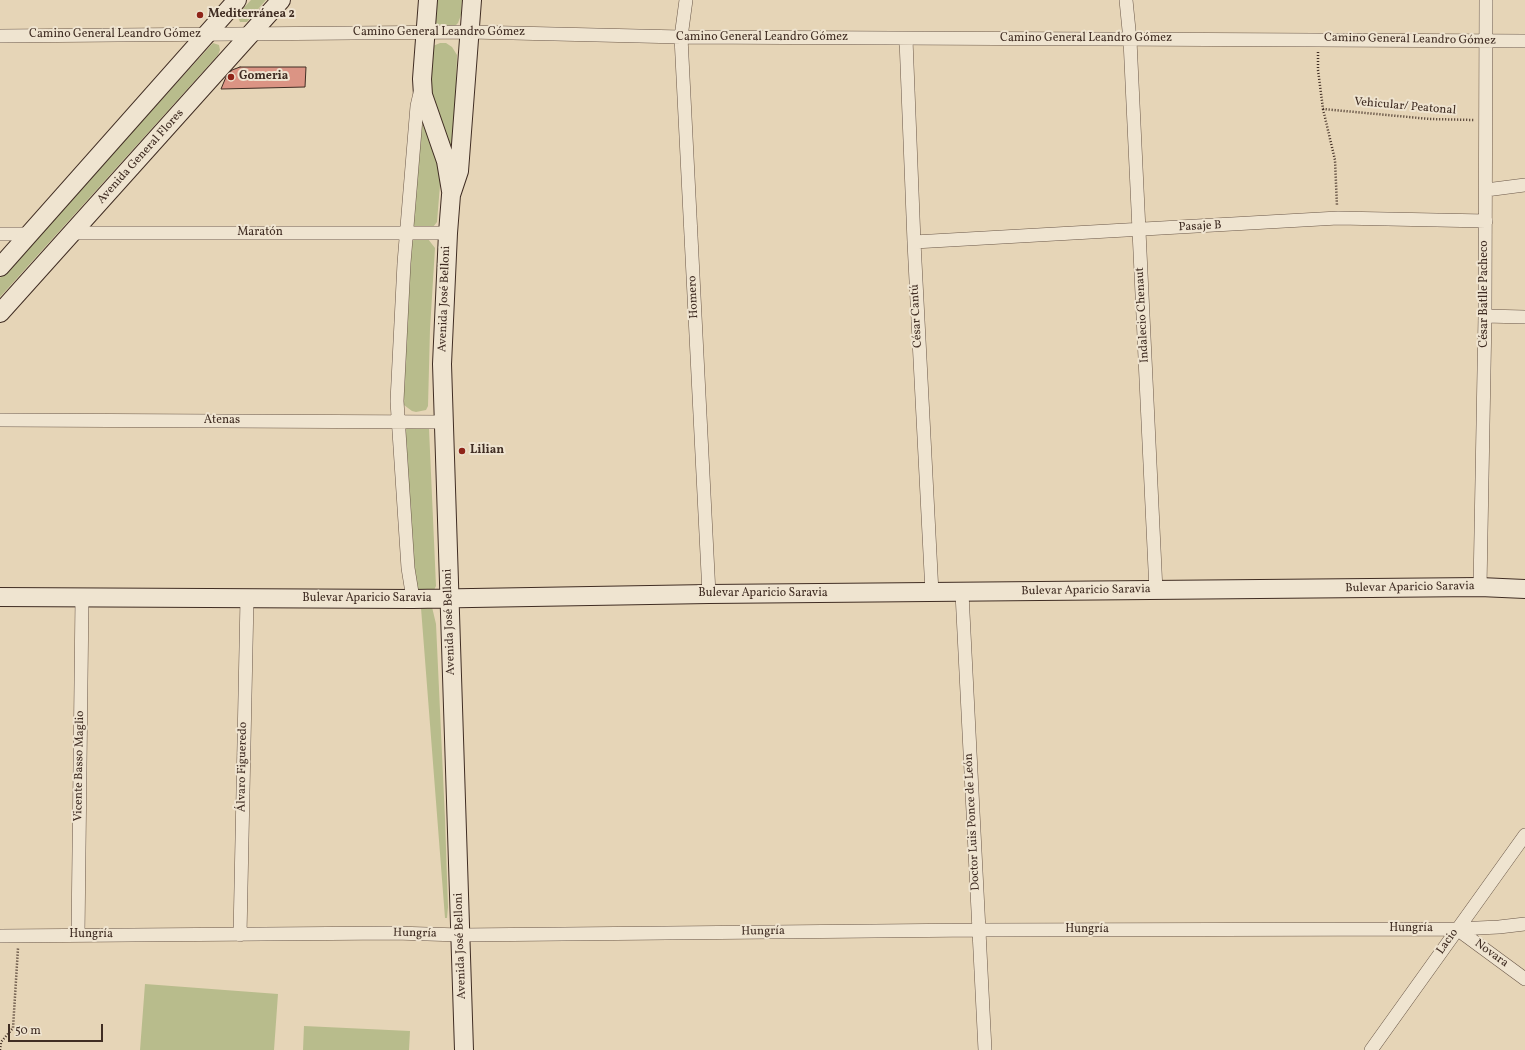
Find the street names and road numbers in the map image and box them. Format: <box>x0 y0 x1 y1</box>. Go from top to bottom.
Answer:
street label: Camino General Leandro Gómez <box>353 26 525 40</box>
street label: Camino General Leandro Gómez <box>29 28 201 42</box>
street label: Camino General Leandro Gómez <box>676 31 848 45</box>
street label: Camino General Leandro Gómez <box>1324 31 1496 49</box>
street label: Camino General Leandro Gómez <box>1000 32 1172 46</box>
street label: Vehicular/ Peatonal <box>1353 95 1457 119</box>
street label: Avenida General Flores <box>95 107 187 207</box>
street label: Pasaje B <box>1178 219 1222 235</box>
street label: Maratón <box>237 226 283 240</box>
street label: César Batlle Pacheco <box>1478 240 1492 348</box>
street label: Avenida José Belloni <box>436 245 454 353</box>
street label: Indalecio Chenaut <box>1133 267 1153 363</box>
street label: Homero <box>686 275 702 319</box>
street label: César Cantú <box>908 284 926 348</box>
street label: Atenas <box>204 414 240 428</box>
street label: Avenida José Belloni <box>441 568 459 676</box>
street label: Bulevar Aparicio Saravia <box>1345 580 1475 596</box>
street label: Bulevar Aparicio Saravia <box>1021 583 1151 599</box>
street label: Bulevar Aparicio Saravia <box>698 587 828 601</box>
street label: Bulevar Aparicio Saravia <box>302 592 432 606</box>
street label: Vicente Basso Maglio <box>72 710 88 822</box>
street label: Álvaro Figueredo <box>235 722 251 812</box>
street label: Doctor Luis Ponce de León <box>962 753 984 891</box>
street label: Avenida José Belloni <box>452 892 470 1000</box>
street label: Hungría <box>1389 922 1433 936</box>
street label: Hungría <box>1065 923 1109 937</box>
street label: Hungría <box>741 924 785 940</box>
street label: Hungría <box>393 926 437 942</box>
street label: Lacio <box>1434 926 1462 958</box>
street label: Hungría <box>69 928 113 942</box>
street label: Novara <box>1471 937 1511 971</box>

